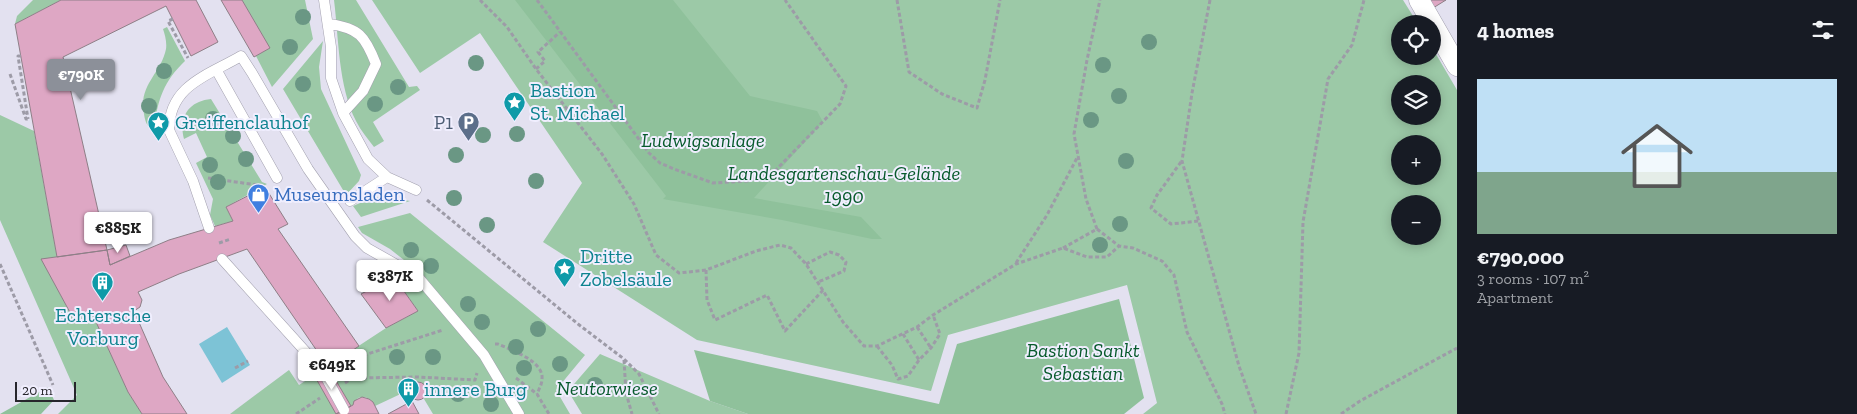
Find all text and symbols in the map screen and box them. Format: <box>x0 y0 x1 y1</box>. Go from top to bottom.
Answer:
map controls <box>1391 15 1441 245</box>
button: locate <box>1391 15 1441 65</box>
icon: filters <box>1809 16 1837 44</box>
text: 4 homes <box>1477 18 1554 43</box>
pin: €790K <box>46 58 116 101</box>
text: €790K <box>58 65 104 84</box>
button: layers <box>1391 75 1441 125</box>
place label: Bastion St. Michael <box>530 78 625 125</box>
place icon: Bastion St. Michael <box>502 90 526 121</box>
place icon: Greiffenclauhof <box>147 110 171 141</box>
place label: Greiffenclauhof <box>175 110 310 134</box>
place label: P1 <box>434 110 453 134</box>
parking icon: P1 <box>457 110 481 141</box>
icon: home <box>1612 111 1702 201</box>
park label: Ludwigsanlage <box>641 128 765 152</box>
button: + <box>1391 135 1441 185</box>
park label: Landesgartenschau-Gelände 1990 <box>728 161 960 208</box>
shop icon: Museumsladen <box>246 182 270 213</box>
place label: Museumsladen <box>274 182 405 206</box>
button: − <box>1391 195 1441 245</box>
pin: €885K <box>83 212 153 254</box>
text: €885K <box>95 218 141 237</box>
place label: Dritte Zobelsäule <box>580 244 672 291</box>
text: €790,000 <box>1477 244 1564 269</box>
place icon: Dritte Zobelsäule <box>552 256 576 287</box>
pin: €387K <box>355 260 425 302</box>
text: €387K <box>367 266 413 285</box>
text: 3 rooms · 107 m² <box>1477 269 1589 288</box>
building icon: Echtersche Vorburg <box>91 271 115 302</box>
text: Apartment <box>1477 288 1553 307</box>
place label: Echtersche Vorburg <box>55 303 151 350</box>
park label: Bastion Sankt Sebastian <box>1026 338 1140 385</box>
pin: €649K <box>297 348 367 391</box>
text: €649K <box>309 355 355 374</box>
park label: Neutorwiese <box>556 376 658 400</box>
building icon: innere Burg <box>396 377 420 408</box>
place label: innere Burg <box>424 377 527 401</box>
scale bar <box>15 379 76 402</box>
text: 20 m <box>22 382 53 399</box>

